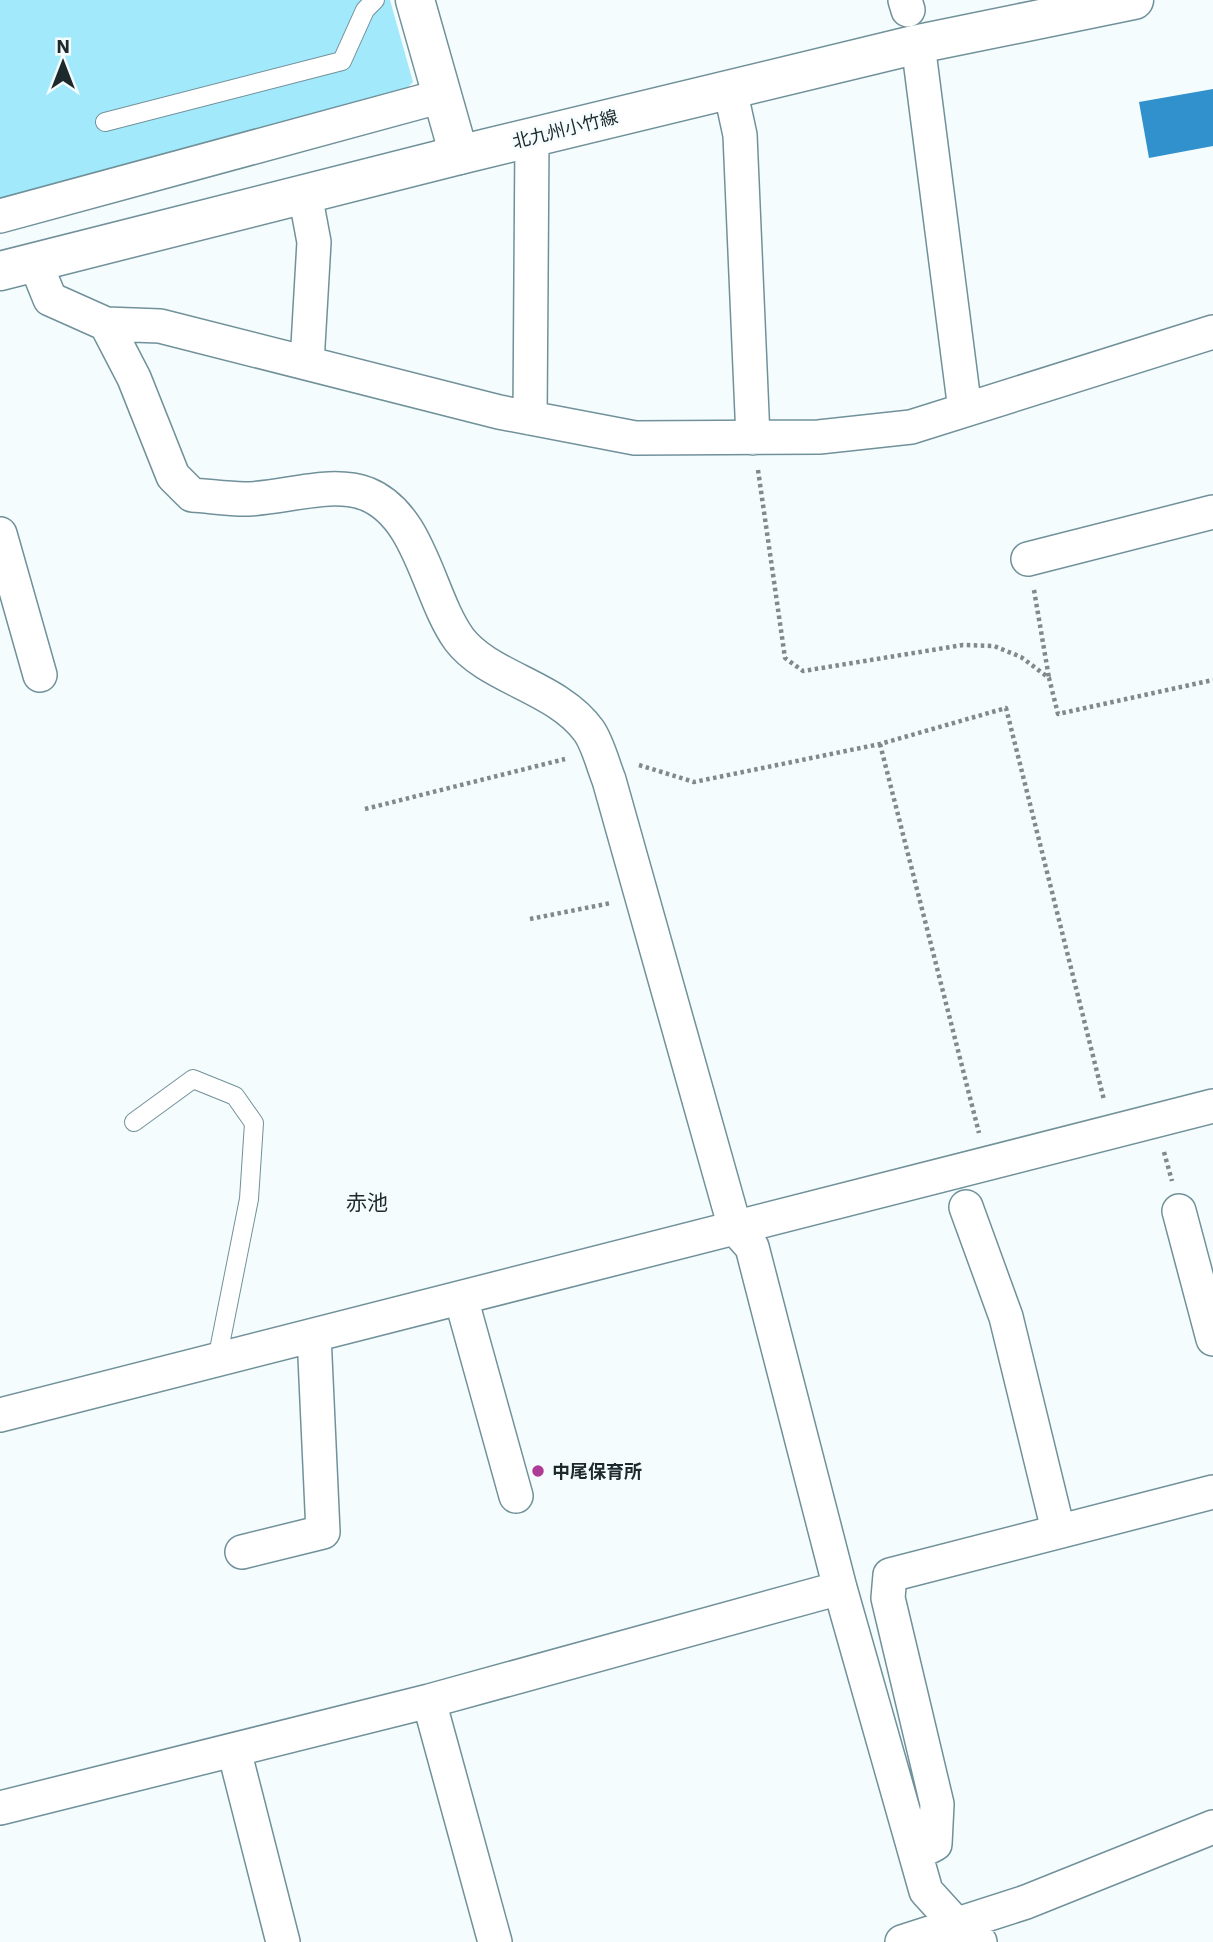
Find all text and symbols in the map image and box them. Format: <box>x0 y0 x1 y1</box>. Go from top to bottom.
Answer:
north arrow <box>28 28 98 98</box>
text: N <box>56 34 70 58</box>
street label: 北九州小竹線 <box>510 105 620 153</box>
district label: 赤池 <box>346 1188 388 1216</box>
place label: 中尾保育所 <box>552 1460 642 1483</box>
marker: 中尾保育所 <box>530 1463 546 1479</box>

